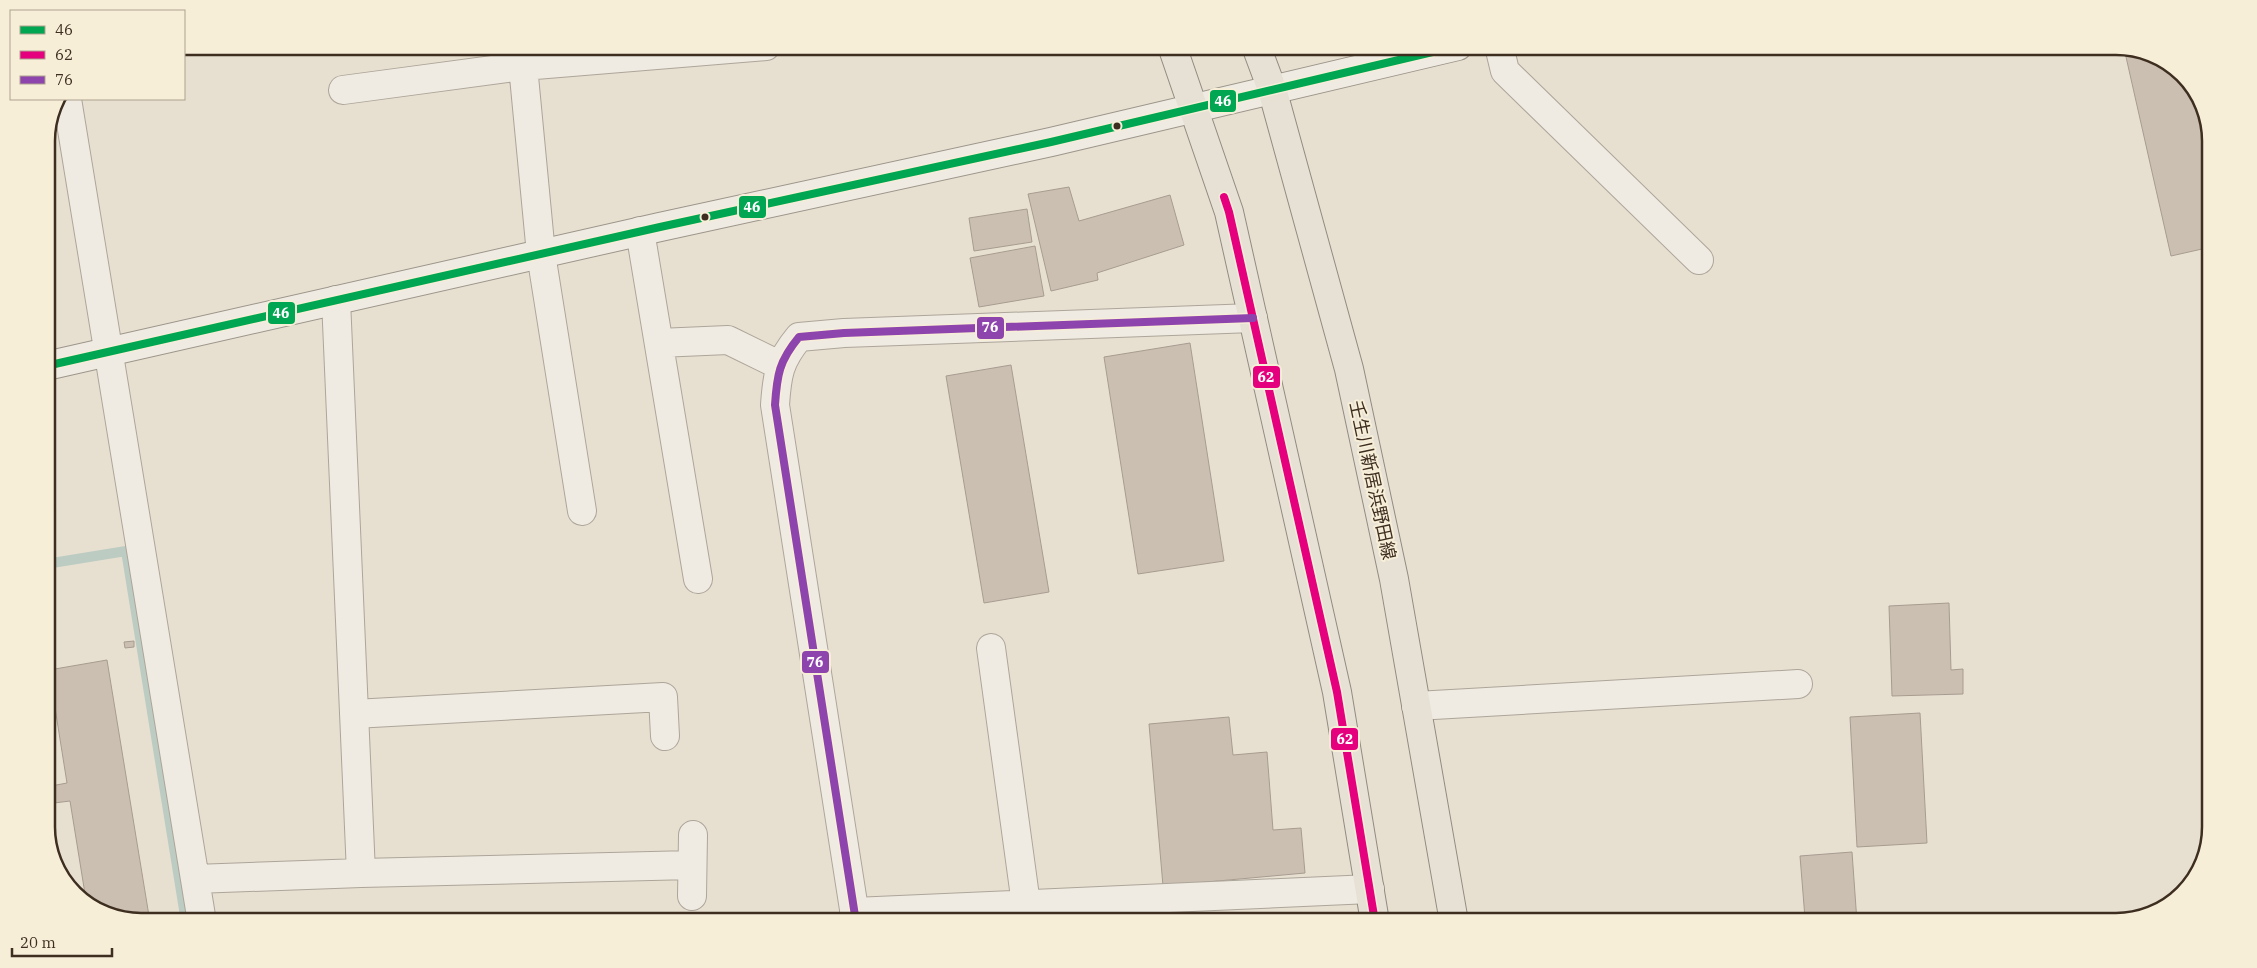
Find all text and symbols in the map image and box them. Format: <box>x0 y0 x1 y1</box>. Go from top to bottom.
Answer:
legend <box>10 10 185 100</box>
text: 46 <box>55 20 73 39</box>
text: 62 <box>55 45 73 64</box>
text: 76 <box>55 70 73 89</box>
line badge: 46 <box>1209 89 1237 113</box>
text: 46 <box>1215 92 1231 110</box>
unlabelled marker <box>1112 121 1122 131</box>
line badge: 46 <box>738 195 767 219</box>
text: 46 <box>744 198 760 216</box>
unlabelled marker <box>700 212 710 222</box>
line badge: 46 <box>267 301 296 325</box>
text: 46 <box>273 304 289 322</box>
line badge: 76 <box>976 316 1005 340</box>
text: 76 <box>982 318 998 336</box>
line badge: 62 <box>1252 365 1281 389</box>
text: 62 <box>1258 368 1274 386</box>
street label: 壬生川新居浜野田線 <box>1345 398 1401 562</box>
line badge: 76 <box>801 650 830 674</box>
text: 76 <box>807 653 823 671</box>
line badge: 62 <box>1330 727 1359 751</box>
text: 62 <box>1337 730 1353 748</box>
scale bar <box>12 926 112 958</box>
text: 20 m <box>20 933 56 952</box>

